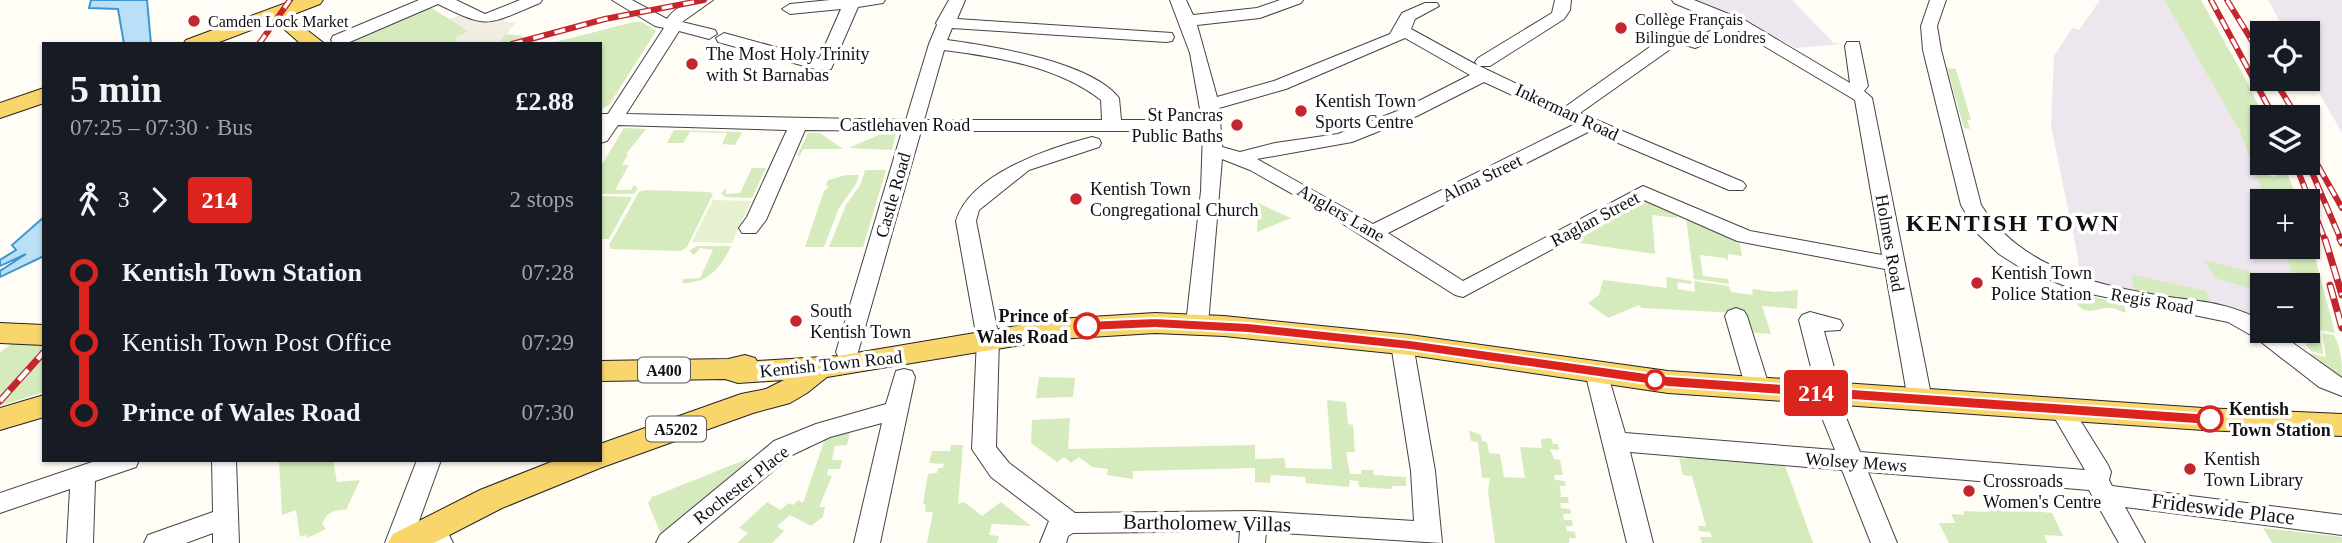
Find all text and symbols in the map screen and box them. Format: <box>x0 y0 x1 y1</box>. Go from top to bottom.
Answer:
place label: Collège Français Bilingue de Londres <box>1635 11 1766 47</box>
marker: Camden Lock Market <box>186 13 202 29</box>
place label: Camden Lock Market <box>208 13 349 30</box>
marker: Collège Français Bilingue de Londres <box>1613 20 1629 36</box>
map controls <box>2250 21 2320 343</box>
button: locate <box>2250 21 2320 91</box>
place label: The Most Holy Trinity with St Barnabas <box>706 44 870 85</box>
marker: The Most Holy Trinity with St Barnabas <box>684 56 700 72</box>
text: 5 min <box>70 68 162 110</box>
street label: Inkerman Road <box>1512 79 1622 145</box>
text: £2.88 <box>516 87 574 116</box>
place label: Kentish Town Sports Centre <box>1315 91 1416 132</box>
marker: Kentish Town Sports Centre <box>1293 103 1309 119</box>
place label: St Pancras Public Baths <box>1131 105 1223 146</box>
button: layers <box>2250 105 2320 175</box>
text: 07:25 – 07:30 · Bus <box>70 115 253 140</box>
street label: Castlehaven Road <box>840 115 970 135</box>
marker: St Pancras Public Baths <box>1229 117 1245 133</box>
street label: Castle Road <box>871 150 915 240</box>
street label: Alma Street <box>1439 150 1525 206</box>
place label: Kentish Town Congregational Church <box>1090 179 1258 220</box>
street label: Anglers Lane <box>1294 180 1388 246</box>
icon: walk <box>70 181 108 219</box>
icon: forward <box>140 181 178 219</box>
text: 3 <box>118 187 130 212</box>
text: 214 <box>202 187 238 213</box>
text: 2 stops <box>509 187 574 212</box>
street label: Raglan Street <box>1547 187 1643 251</box>
button: + <box>2250 189 2320 259</box>
marker: Kentish Town Congregational Church <box>1068 191 1084 207</box>
street label: Holmes Road <box>1872 193 1908 293</box>
district label: KENTISH TOWN <box>1906 210 2120 236</box>
text: Kentish Town Station <box>122 258 362 287</box>
text: 07:28 <box>522 260 574 285</box>
place label: Kentish Town Police Station <box>1991 263 2092 304</box>
button: − <box>2250 273 2320 343</box>
marker: Kentish Town Police Station <box>1969 275 1985 291</box>
street label: Regis Road <box>2109 284 2195 318</box>
place label: South Kentish Town <box>810 301 911 342</box>
place label: Prince of Wales Road <box>976 306 1069 347</box>
marker: South Kentish Town <box>788 313 804 329</box>
marker: Prince of Wales Road <box>1074 313 1100 339</box>
text: Kentish Town Post Office <box>122 328 391 357</box>
text: 07:29 <box>522 330 574 355</box>
street label: Kentish Town Road <box>759 347 903 381</box>
road number: A400 <box>638 358 690 382</box>
unlabelled marker <box>1645 370 1665 390</box>
line badge: 214 <box>1776 370 1856 416</box>
text: 214 <box>1798 380 1834 406</box>
text: Prince of Wales Road <box>122 398 361 427</box>
place label: Kentish Town Station <box>2229 399 2331 440</box>
text: 07:30 <box>522 400 574 425</box>
marker: Kentish Town Station <box>2197 406 2223 432</box>
road number: A5202 <box>646 416 706 442</box>
street label: Rochester Place <box>689 442 793 528</box>
street label: Wolsey Mews <box>1804 448 1908 476</box>
place label: Kentish Town Library <box>2204 449 2303 490</box>
marker: Kentish Town Library <box>2182 461 2198 477</box>
place label: Crossroads Women's Centre <box>1983 471 2101 512</box>
marker: Crossroads Women's Centre <box>1961 483 1977 499</box>
street label: Frideswide Place <box>2150 488 2296 530</box>
street label: Bartholomew Villas <box>1123 510 1291 536</box>

